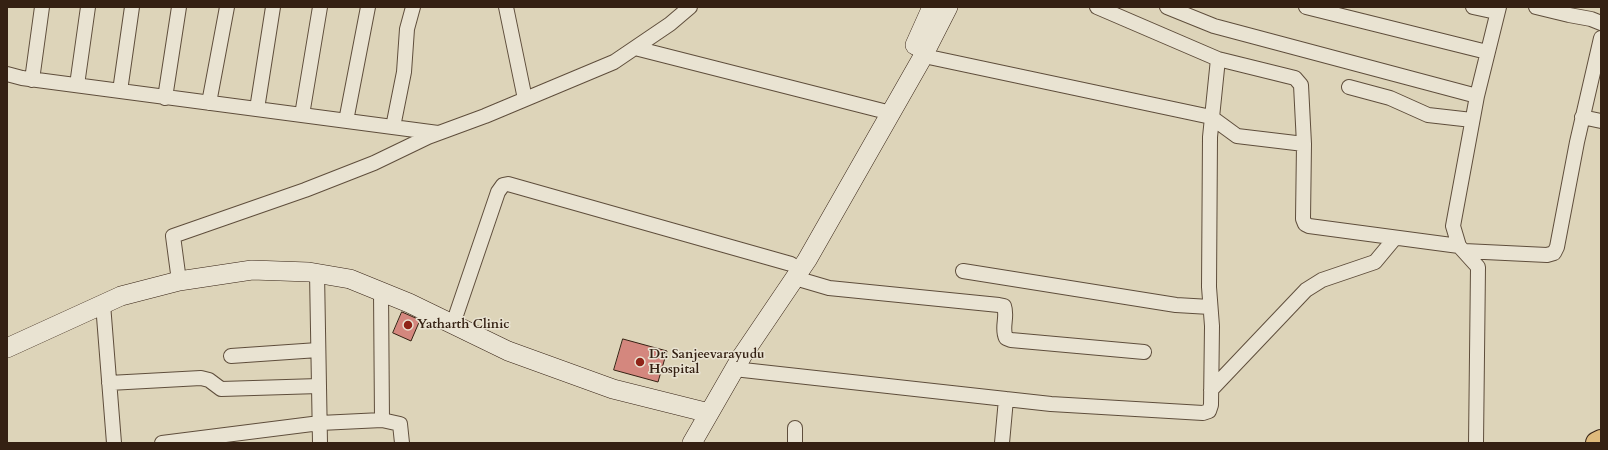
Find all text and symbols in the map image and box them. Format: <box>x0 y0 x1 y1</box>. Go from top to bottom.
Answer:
place label: Yatharth Clinic <box>417 317 510 333</box>
marker: Yatharth Clinic <box>402 319 414 331</box>
place label: Dr. Sanjeevarayudu Hospital <box>649 347 765 378</box>
marker: Dr. Sanjeevarayudu Hospital <box>634 356 646 368</box>

